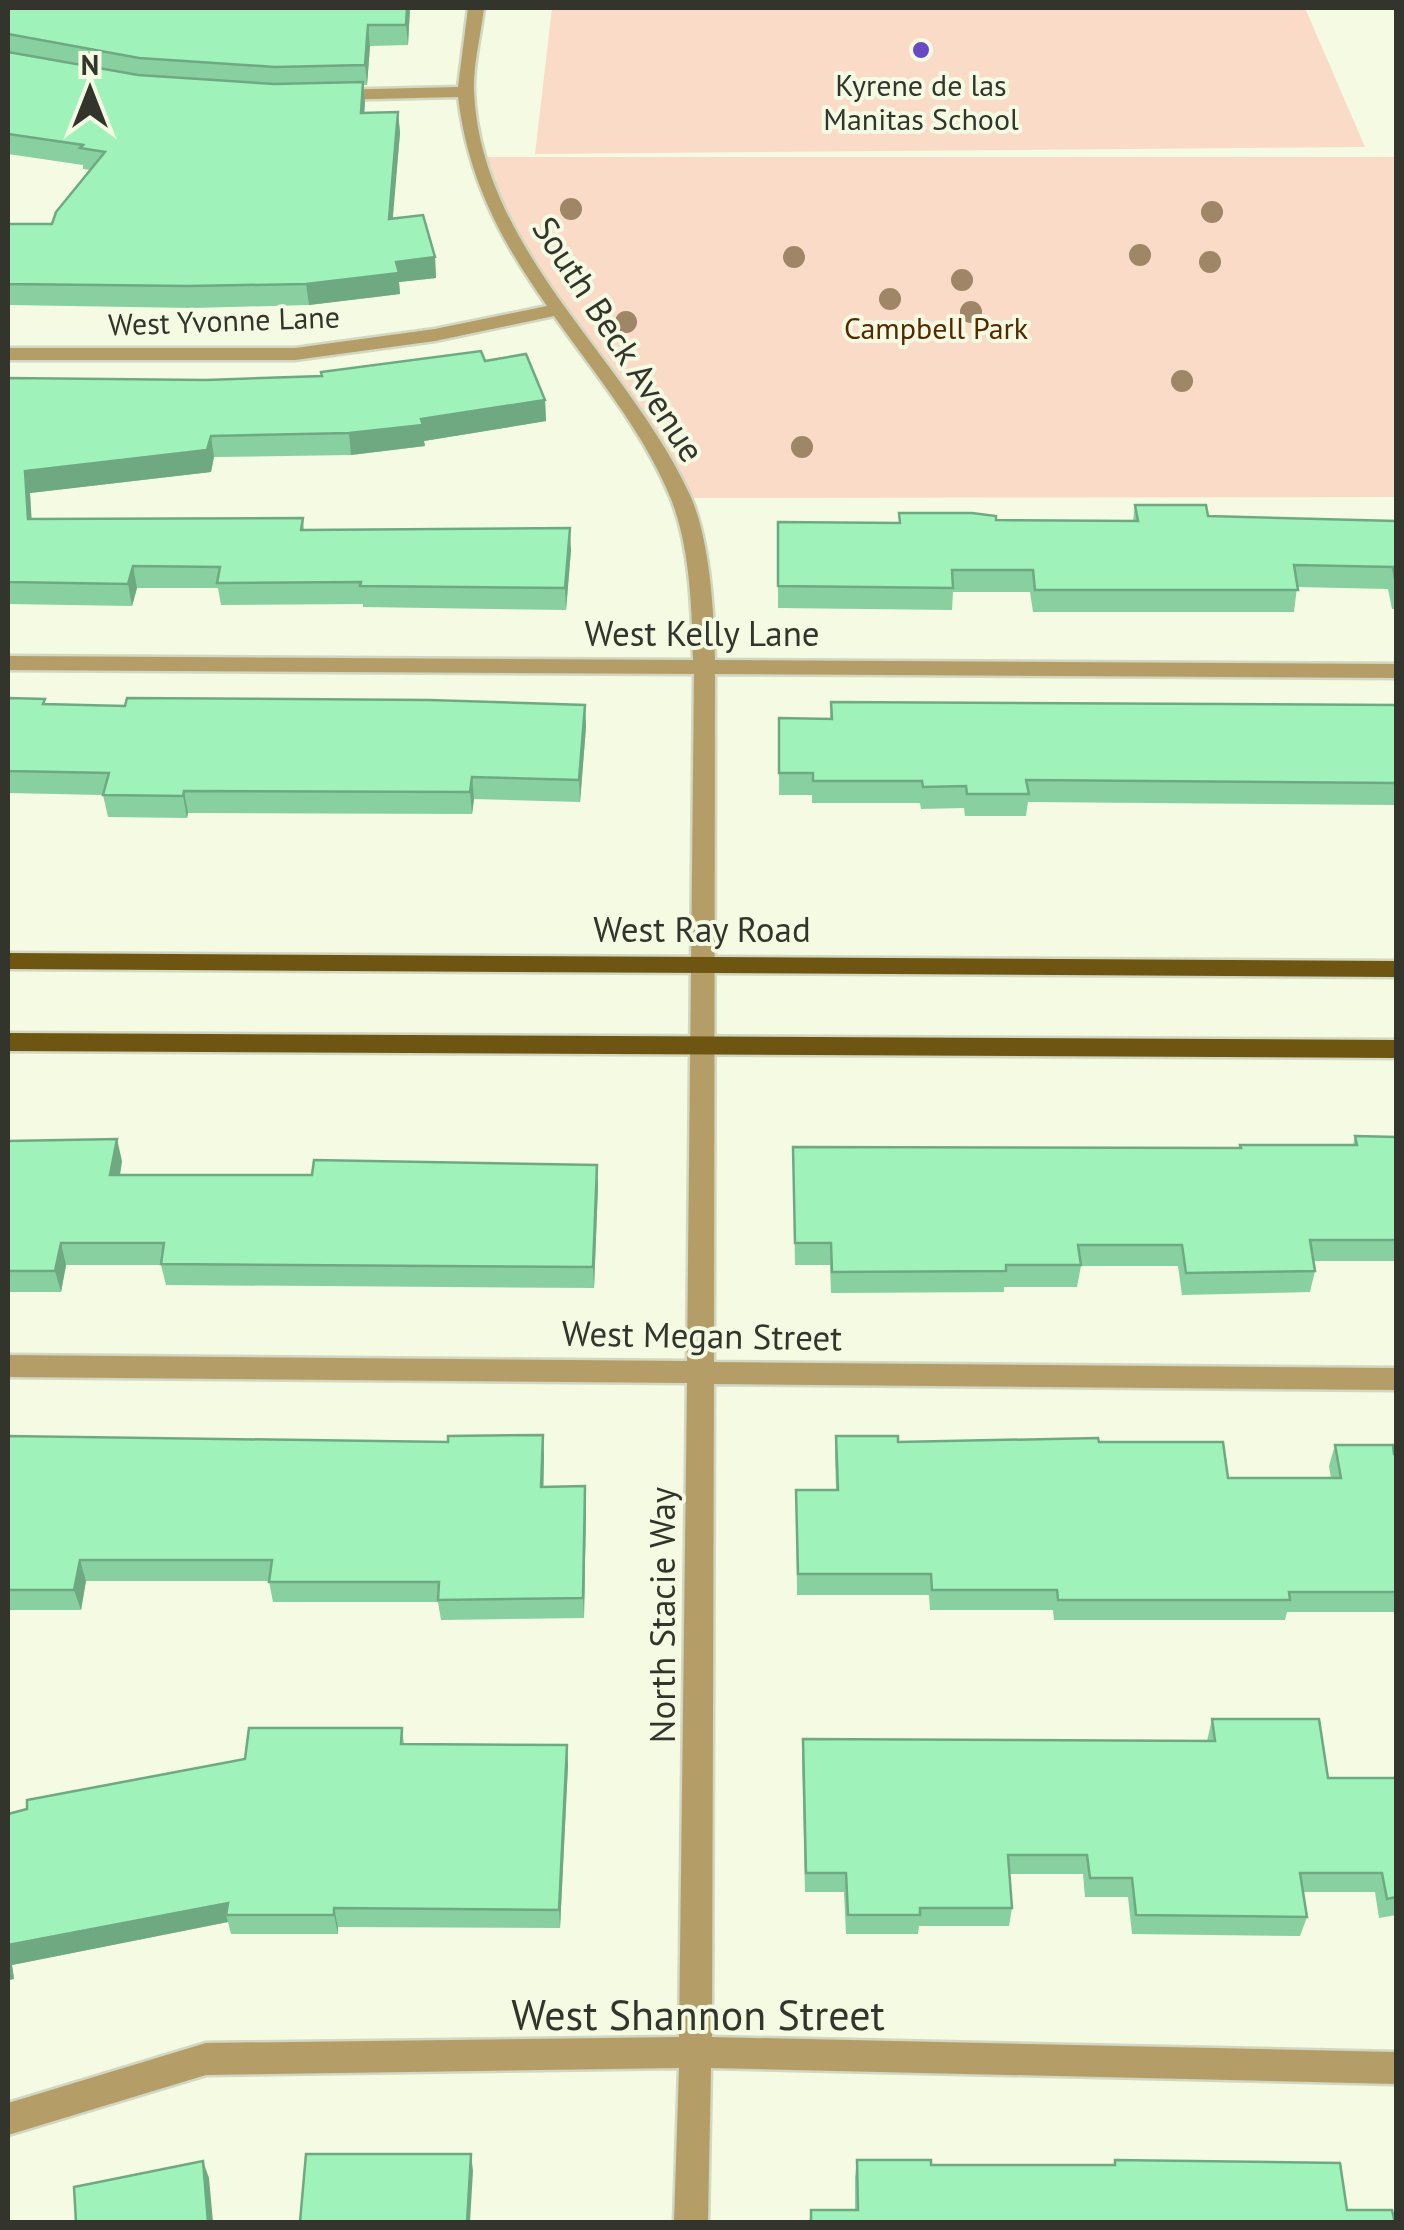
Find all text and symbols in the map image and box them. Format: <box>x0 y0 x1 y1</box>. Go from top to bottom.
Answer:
marker: Kyrene de las Manitas School <box>910 39 932 61</box>
north arrow <box>40 40 140 140</box>
text: N <box>81 46 99 83</box>
place label: Kyrene de las Manitas School <box>823 65 1019 138</box>
street label: South Beck Avenue <box>523 208 715 470</box>
street label: West Yvonne Lane <box>108 296 340 344</box>
park label: Campbell Park <box>844 308 1029 347</box>
street label: West Kelly Lane <box>584 610 820 656</box>
street label: West Ray Road <box>593 906 811 952</box>
street label: West Megan Street <box>561 1310 843 1360</box>
street label: North Stacie Way <box>639 1487 685 1743</box>
street label: West Shannon Street <box>511 1987 885 2042</box>

